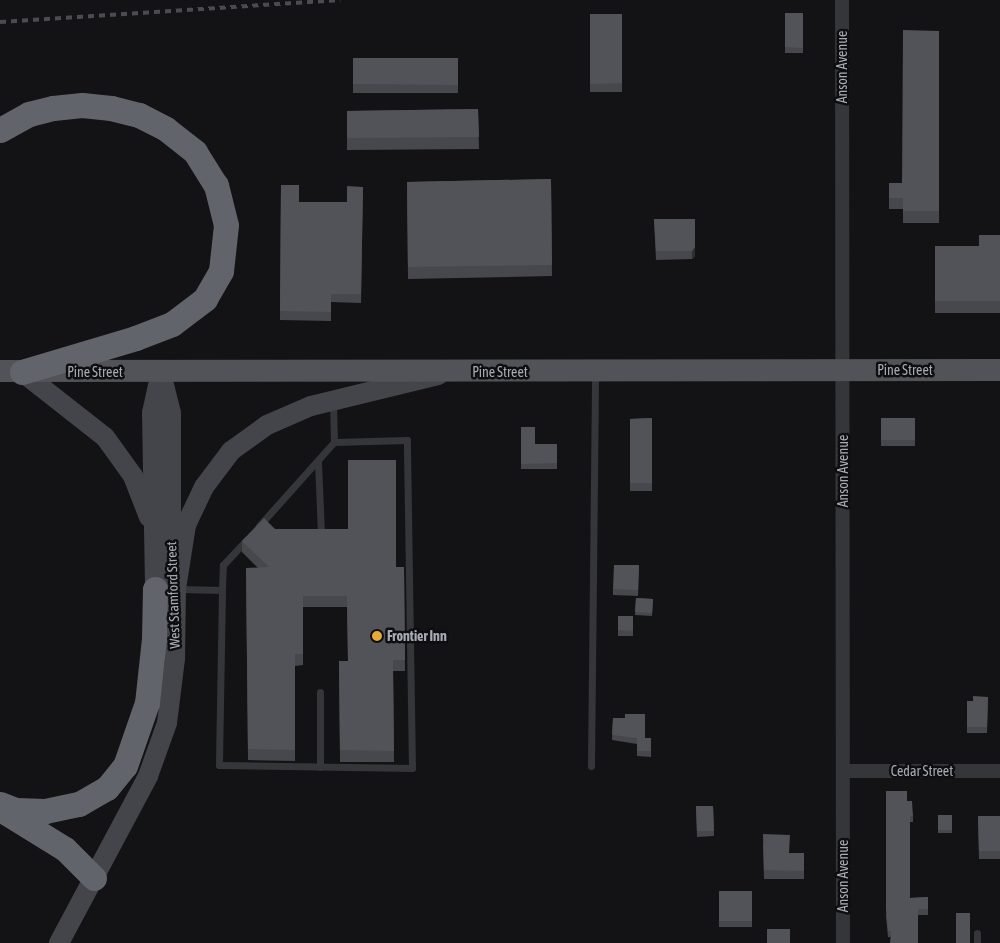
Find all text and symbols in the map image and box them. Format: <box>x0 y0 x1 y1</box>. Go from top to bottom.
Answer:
street label: Anson Avenue <box>834 31 850 103</box>
street label: Pine Street <box>877 362 933 378</box>
street label: Pine Street <box>67 364 123 380</box>
street label: Pine Street <box>472 364 528 380</box>
street label: Anson Avenue <box>835 435 851 507</box>
street label: West Stamford Street <box>163 541 183 649</box>
place label: Frontier Inn <box>387 628 447 644</box>
marker: Frontier Inn <box>371 630 383 642</box>
street label: Cedar Street <box>891 763 953 779</box>
street label: Anson Avenue <box>835 840 851 912</box>

